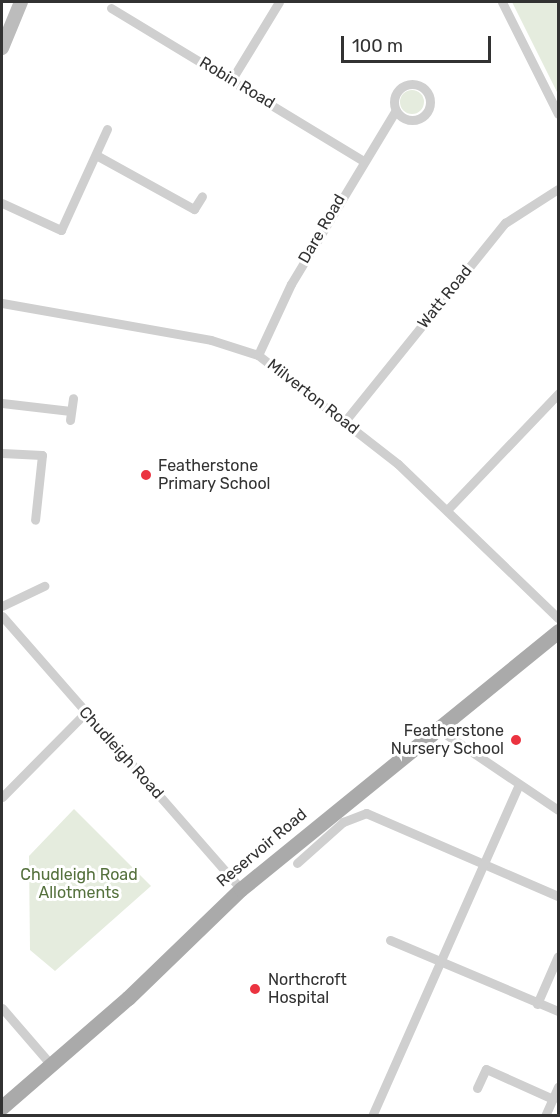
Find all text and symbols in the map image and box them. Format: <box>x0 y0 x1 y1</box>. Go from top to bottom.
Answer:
scale bar <box>344 24 494 62</box>
text: 100 m <box>352 35 403 57</box>
street label: Robin Road <box>196 53 278 113</box>
street label: Dare Road <box>295 191 349 267</box>
street label: Watt Road <box>414 262 476 332</box>
street label: Milverton Road <box>263 355 363 439</box>
place label: Featherstone Primary School <box>158 456 271 494</box>
marker: Featherstone Primary School <box>139 468 153 482</box>
street label: Chudleigh Road <box>75 703 167 803</box>
place label: Featherstone Nursery School <box>390 721 504 759</box>
marker: Featherstone Nursery School <box>509 733 523 747</box>
street label: Reservoir Road <box>213 805 311 891</box>
park label: Chudleigh Road Allotments <box>20 865 138 903</box>
place label: Northcroft Hospital <box>268 970 347 1008</box>
marker: Northcroft Hospital <box>246 980 264 998</box>

